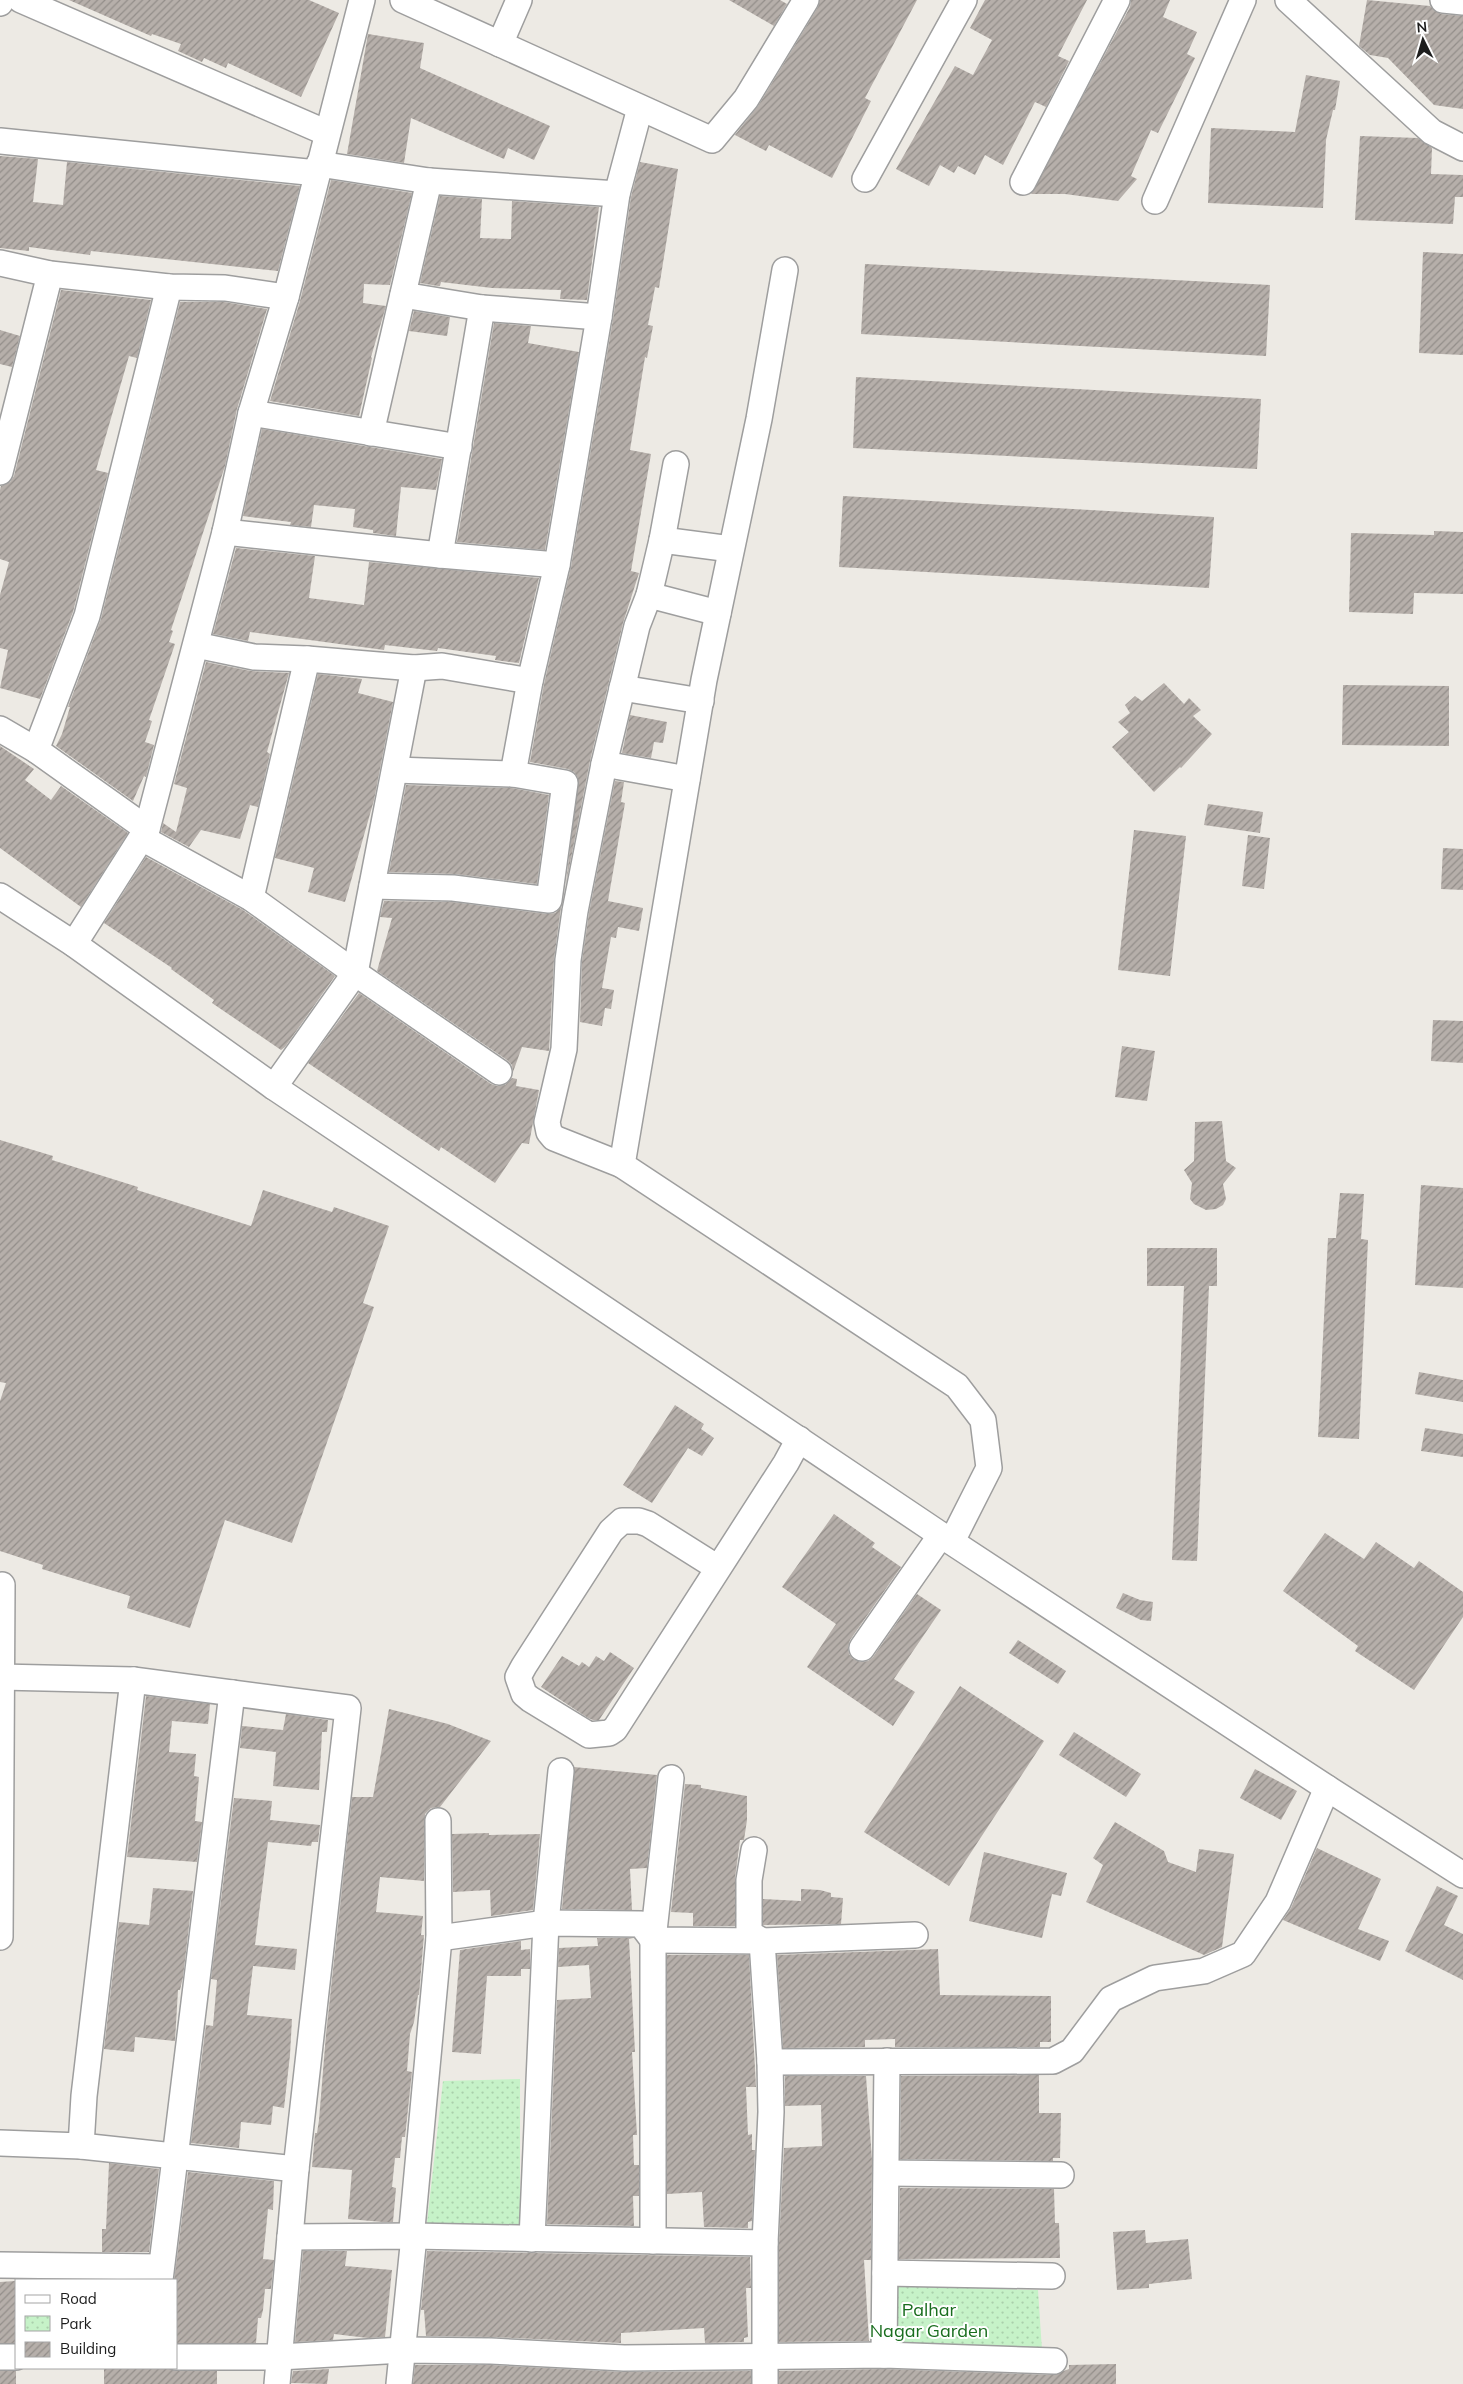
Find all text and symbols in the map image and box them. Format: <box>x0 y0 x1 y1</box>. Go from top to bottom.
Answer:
north arrow <box>1398 15 1448 65</box>
text: N <box>1416 18 1428 36</box>
legend <box>15 2279 178 2369</box>
text: Road <box>60 2289 97 2308</box>
park label: Palhar Nagar Garden <box>870 2298 988 2342</box>
text: Park <box>60 2314 92 2333</box>
text: Building <box>60 2339 116 2358</box>

